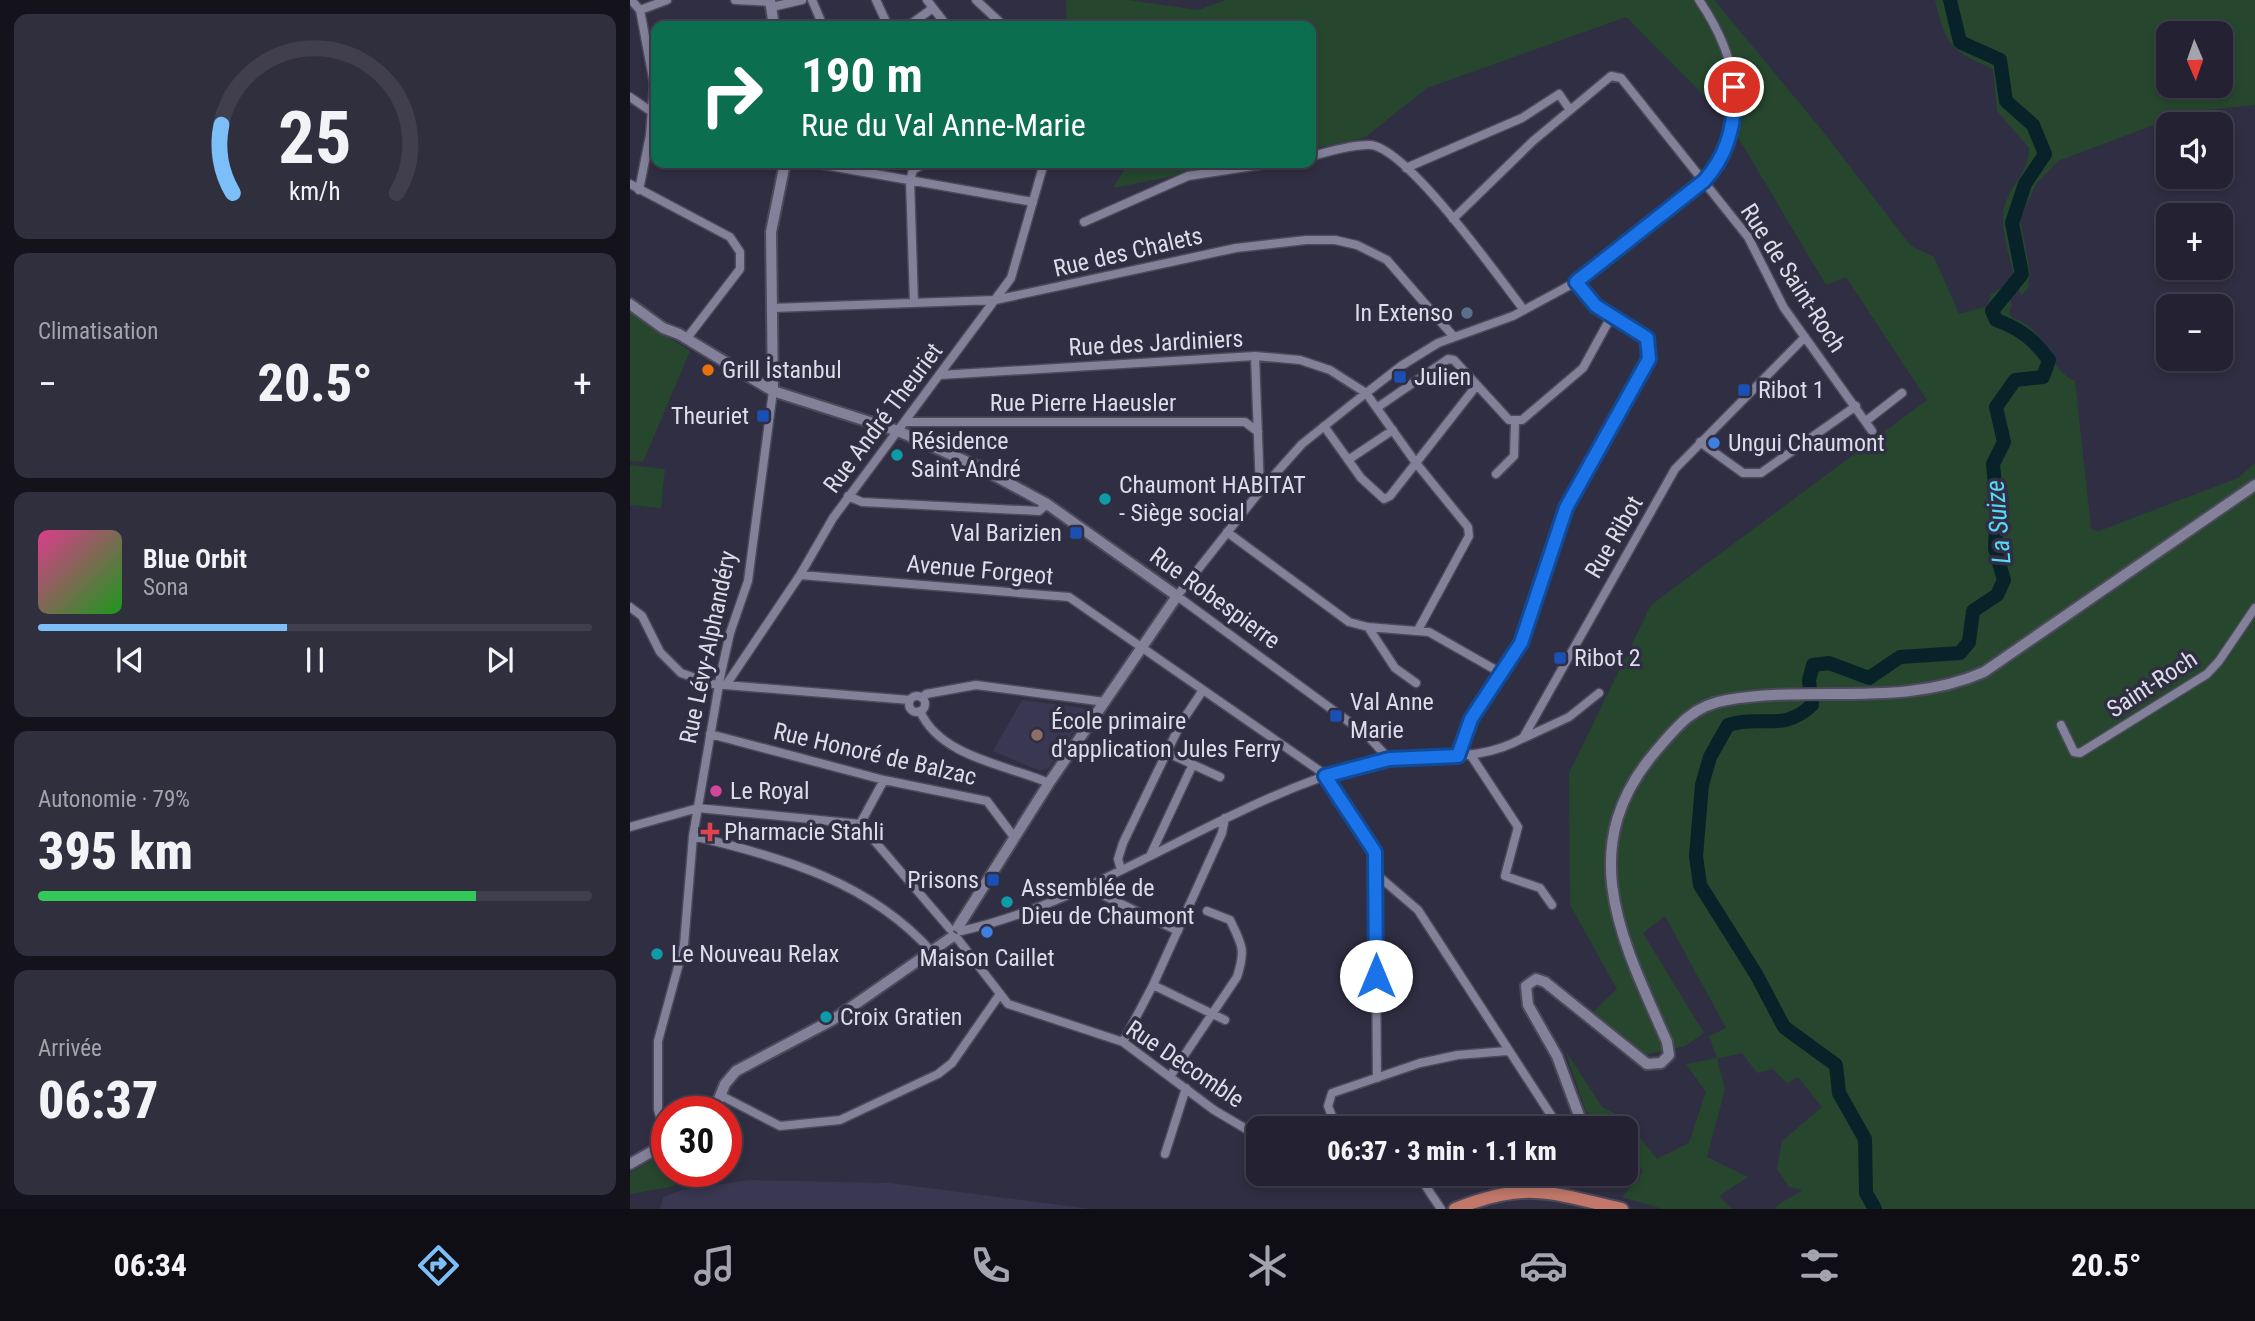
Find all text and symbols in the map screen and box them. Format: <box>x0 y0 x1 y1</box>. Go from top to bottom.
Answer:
north arrow <box>2156 21 2233 98</box>
map controls <box>2156 21 2233 371</box>
text: 190 m <box>801 47 923 104</box>
icon: right <box>686 49 777 140</box>
pin <box>1704 57 1764 117</box>
icon: arrive <box>1715 68 1753 106</box>
text: 25 <box>278 95 352 181</box>
text: Rue du Val Anne-Marie <box>801 106 1086 144</box>
button: sound <box>2156 112 2233 189</box>
text: km/h <box>289 176 341 205</box>
street label: Rue de Saint-Roch <box>1735 199 1851 357</box>
button: + <box>2156 203 2233 280</box>
street label: Rue des Chalets <box>1051 221 1205 283</box>
button: − <box>2156 294 2233 371</box>
place label: In Extenso <box>1354 299 1453 327</box>
marker: In Extenso <box>1459 305 1475 321</box>
text: Climatisation <box>38 318 158 345</box>
street label: Rue des Jardiniers <box>1068 324 1244 362</box>
street label: Rue André Theuriet <box>818 338 948 498</box>
text: 20.5° <box>257 353 373 414</box>
place label: Grill İstanbul <box>722 356 842 384</box>
text: − <box>38 362 57 406</box>
text: + <box>573 362 592 406</box>
marker: Grill İstanbul <box>700 362 716 378</box>
place label: Julien <box>1414 363 1471 391</box>
marker: Julien <box>1392 369 1408 385</box>
place label: Ribot 1 <box>1758 376 1825 404</box>
marker: Ribot 1 <box>1736 382 1752 398</box>
street label: Rue Pierre Haeusler <box>990 389 1176 417</box>
place label: Theuriet <box>671 402 749 430</box>
marker: Theuriet <box>755 408 771 424</box>
place label: Résidence Saint-André <box>911 427 1021 483</box>
place label: Ungui Chaumont <box>1728 429 1885 457</box>
marker: Ungui Chaumont <box>1706 435 1722 451</box>
marker: Résidence Saint-André <box>889 447 905 463</box>
place label: Chaumont HABITAT - Siège social <box>1119 471 1306 527</box>
water label: La Suize <box>1979 479 2017 565</box>
marker: Chaumont HABITAT - Siège social <box>1097 491 1113 507</box>
street label: Rue Ribot <box>1579 491 1649 583</box>
place label: Val Barizien <box>950 519 1062 547</box>
marker: Val Barizien <box>1068 525 1084 541</box>
street label: Rue Robespierre <box>1144 541 1286 655</box>
text: Blue Orbit <box>143 544 247 574</box>
street label: Rue Lévy-Alphandéry <box>674 548 742 746</box>
street label: Avenue Forgeot <box>905 550 1055 590</box>
text: Sona <box>143 574 189 601</box>
icon: previous <box>111 641 149 679</box>
icon: pause <box>296 641 334 679</box>
icon: next <box>481 641 519 679</box>
place label: Ribot 2 <box>1574 644 1641 672</box>
street label: Saint-Roch <box>2102 645 2202 723</box>
marker: Ribot 2 <box>1552 650 1568 666</box>
place label: Val Anne Marie <box>1350 688 1434 744</box>
place label: École primaire d'application Jules Ferry <box>1051 707 1281 763</box>
marker: Val Anne Marie <box>1328 708 1344 724</box>
street label: Rue Honoré de Balzac <box>771 717 979 791</box>
marker: École primaire d'application Jules Ferry <box>1029 727 1045 743</box>
place label: Le Royal <box>730 777 810 805</box>
marker: Le Royal <box>708 783 724 799</box>
text: Autonomie · 79% <box>38 786 190 813</box>
place label: Pharmacie Stahli <box>724 818 884 846</box>
text: 395 km <box>38 821 193 882</box>
marker: Pharmacie Stahli <box>702 824 718 840</box>
place label: Prisons <box>907 866 979 894</box>
marker: Prisons <box>985 872 1001 888</box>
place label: Assemblée de Dieu de Chaumont <box>1021 874 1194 930</box>
marker: Assemblée de Dieu de Chaumont <box>999 894 1015 910</box>
marker: Maison Caillet <box>979 924 995 940</box>
position arrow <box>1339 939 1413 1013</box>
place label: Le Nouveau Relax <box>671 940 839 968</box>
place label: Maison Caillet <box>919 944 1055 972</box>
marker: Le Nouveau Relax <box>649 946 665 962</box>
place label: Croix Gratien <box>840 1003 962 1031</box>
marker: Croix Gratien <box>818 1009 834 1025</box>
street label: Rue Decomble <box>1121 1014 1249 1114</box>
text: Arrivée <box>38 1035 102 1062</box>
text: 06:37 <box>38 1070 158 1131</box>
speed limit sign: 30 <box>651 1096 742 1187</box>
text: 06:37 · 3 min · 1.1 km <box>1327 1136 1557 1166</box>
icon: directions <box>414 1241 463 1290</box>
icon: music <box>690 1241 739 1290</box>
icon: phone <box>966 1241 1015 1290</box>
icon: climate <box>1243 1241 1292 1290</box>
icon: car <box>1519 1241 1568 1290</box>
icon: filters <box>1795 1241 1844 1290</box>
text: 06:34 <box>114 1246 187 1284</box>
text: 20.5° <box>2071 1246 2141 1284</box>

